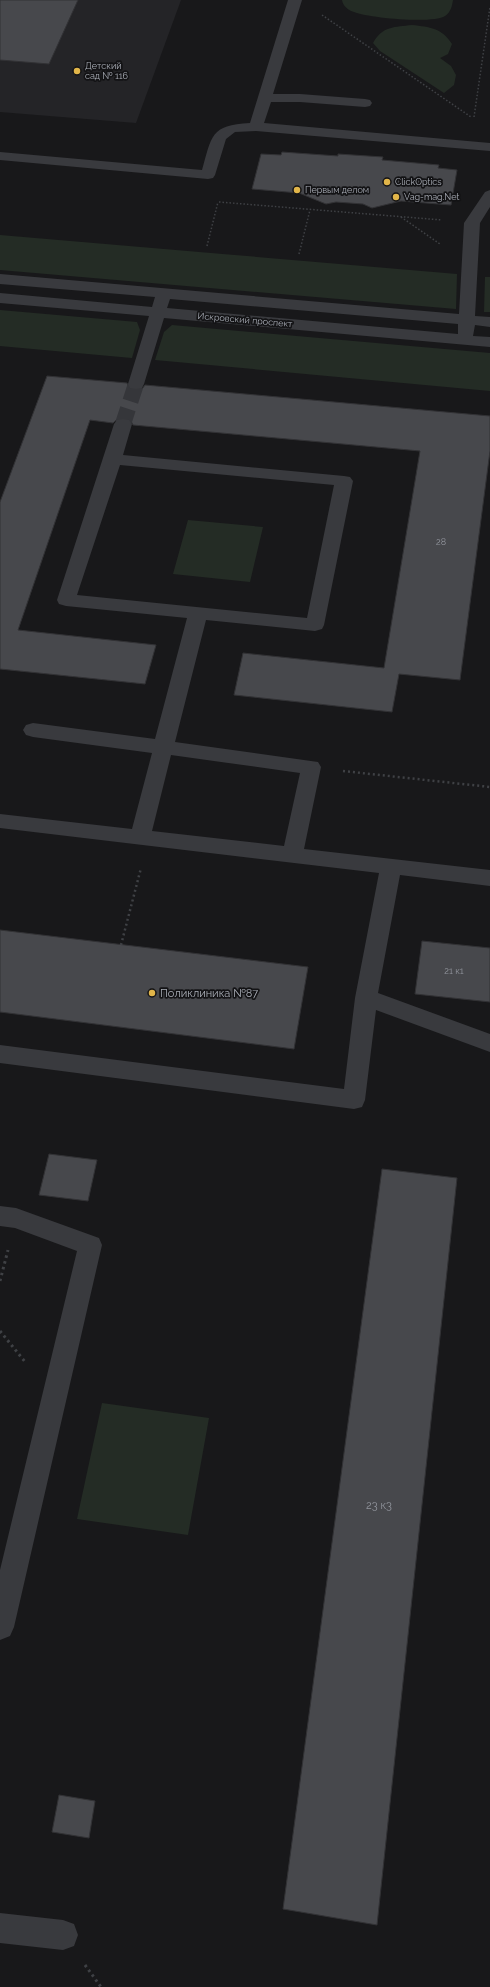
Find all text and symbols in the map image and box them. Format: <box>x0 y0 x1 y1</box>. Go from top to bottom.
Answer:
place label: Детский сад № 116 <box>85 61 129 81</box>
marker: Детский сад № 116 <box>72 66 82 76</box>
marker: ClickOptics <box>382 177 392 187</box>
place label: ClickOptics <box>395 177 442 187</box>
marker: Первым делом <box>292 185 302 195</box>
place label: Первым делом <box>305 185 369 195</box>
marker: Vag-mag.Net <box>391 192 401 202</box>
place label: Vag-mag.Net <box>404 192 459 202</box>
street label: Искровский проспект <box>197 311 294 329</box>
house number: 28 <box>436 537 446 547</box>
house number: 21 к1 <box>444 966 464 976</box>
place label: Поликлиника №87 <box>160 987 258 1000</box>
marker: Поликлиника №87 <box>147 988 157 998</box>
house number: 23 к3 <box>366 1499 392 1512</box>

